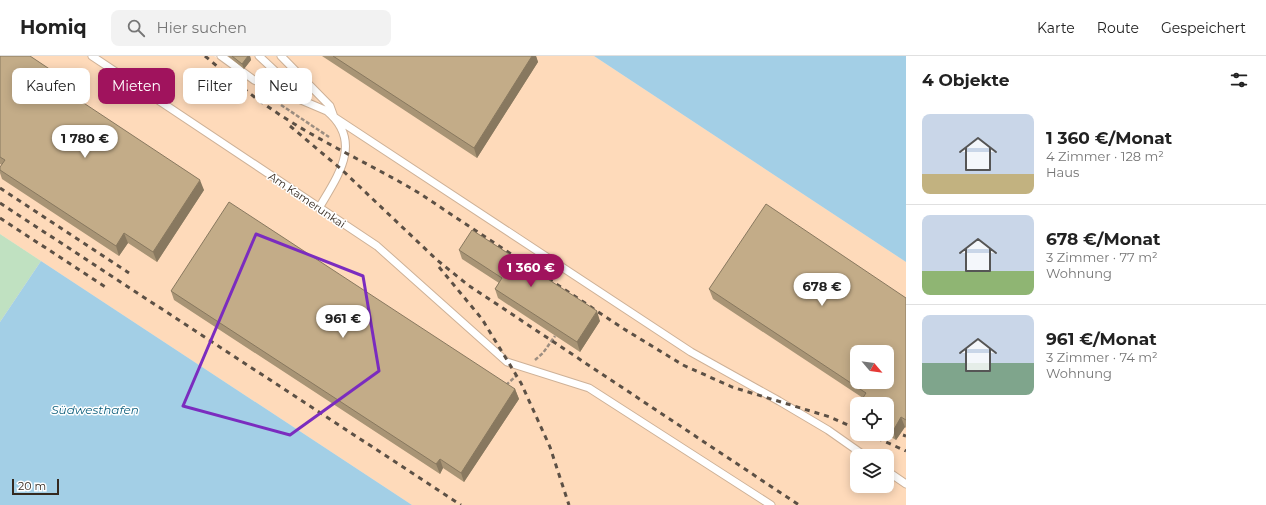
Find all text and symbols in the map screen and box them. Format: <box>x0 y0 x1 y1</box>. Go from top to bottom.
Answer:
search box <box>111 10 391 46</box>
text: Homiq <box>20 16 87 39</box>
icon: search <box>125 17 147 39</box>
text: Hier suchen <box>157 18 247 37</box>
text: Karte <box>1037 19 1075 37</box>
text: Route <box>1097 19 1139 37</box>
text: Gespeichert <box>1161 19 1246 37</box>
chip: Kaufen <box>12 68 90 104</box>
chip: Mieten <box>98 68 175 104</box>
chip: Filter <box>183 68 247 104</box>
chip: Neu <box>255 68 312 104</box>
icon: filters <box>1228 69 1250 91</box>
text: 4 Objekte <box>922 70 1009 90</box>
pin: 1 780 € <box>48 125 122 159</box>
text: 1 360 €/Monat <box>1046 128 1172 148</box>
text: 1 780 € <box>61 130 109 146</box>
icon: home <box>954 130 1002 178</box>
text: 4 Zimmer · 128 m² <box>1046 148 1164 164</box>
text: Haus <box>1046 164 1079 180</box>
street label: Am Kamerunkai <box>266 169 348 231</box>
text: 678 €/Monat <box>1046 229 1161 249</box>
icon: home <box>954 231 1002 279</box>
text: 3 Zimmer · 77 m² <box>1046 249 1158 265</box>
pin: 1 360 € <box>494 254 568 288</box>
text: 1 360 € <box>507 259 555 275</box>
text: Wohnung <box>1046 265 1112 281</box>
pin: 678 € <box>794 273 850 307</box>
text: 678 € <box>803 278 841 294</box>
pin: 961 € <box>315 305 371 339</box>
text: 961 € <box>325 310 361 326</box>
text: 961 €/Monat <box>1046 329 1157 349</box>
icon: home <box>954 331 1002 379</box>
north arrow <box>850 345 894 389</box>
map controls <box>850 345 894 493</box>
text: 3 Zimmer · 74 m² <box>1046 349 1158 365</box>
text: Wohnung <box>1046 365 1112 381</box>
button: locate <box>850 397 894 441</box>
water label: Südwesthafen <box>51 402 139 417</box>
button: layers <box>850 449 894 493</box>
scale bar <box>12 477 59 496</box>
text: 20 m <box>18 479 46 493</box>

